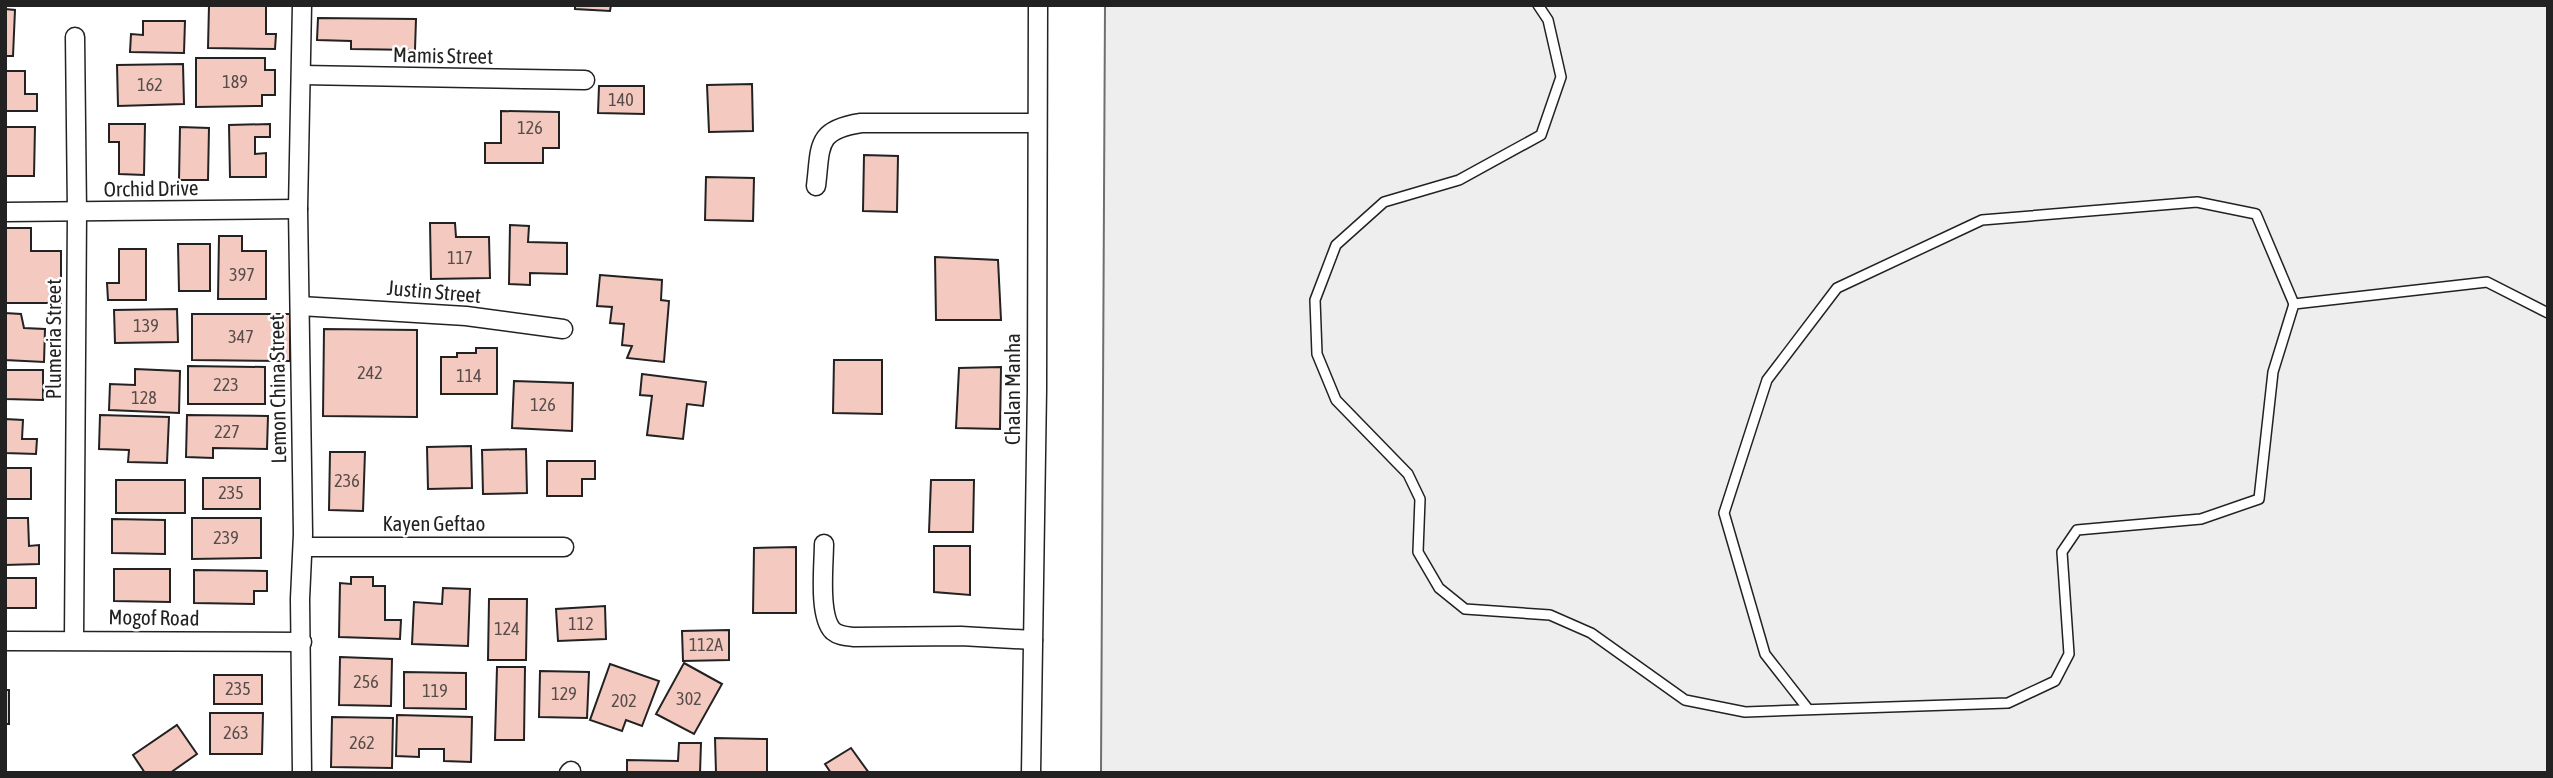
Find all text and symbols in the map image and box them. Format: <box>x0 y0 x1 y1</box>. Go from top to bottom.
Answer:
street label: Mamis Street <box>393 42 493 68</box>
house number: 189 <box>222 71 248 92</box>
house number: 162 <box>137 74 163 95</box>
house number: 140 <box>608 89 634 110</box>
house number: 126 <box>517 117 543 138</box>
street label: Orchid Drive <box>103 175 199 201</box>
house number: 117 <box>447 247 473 268</box>
house number: 397 <box>229 264 255 285</box>
street label: Justin Street <box>386 275 482 307</box>
street label: Plumeria Street <box>41 279 65 399</box>
street label: Lemon China Street <box>264 314 290 464</box>
house number: 139 <box>133 315 159 336</box>
house number: 347 <box>228 326 254 347</box>
street label: Chalan Manha <box>1000 333 1024 445</box>
house number: 242 <box>357 362 383 383</box>
house number: 114 <box>456 365 482 386</box>
house number: 223 <box>213 374 239 395</box>
house number: 128 <box>131 387 157 408</box>
house number: 126 <box>530 394 556 415</box>
house number: 227 <box>214 421 240 442</box>
house number: 236 <box>334 470 360 491</box>
house number: 235 <box>218 482 244 503</box>
street label: Kayen Geftao <box>383 511 485 535</box>
house number: 239 <box>213 527 239 548</box>
street label: Mogof Road <box>108 604 200 630</box>
house number: 112 <box>568 613 594 634</box>
house number: 124 <box>494 618 520 639</box>
house number: 112A <box>689 634 723 655</box>
house number: 256 <box>353 671 379 692</box>
house number: 235 <box>225 678 251 699</box>
house number: 119 <box>422 680 448 701</box>
house number: 129 <box>551 683 577 704</box>
house number: 302 <box>676 688 702 709</box>
house number: 202 <box>611 690 637 711</box>
house number: 263 <box>223 722 249 743</box>
house number: 262 <box>349 732 375 753</box>

